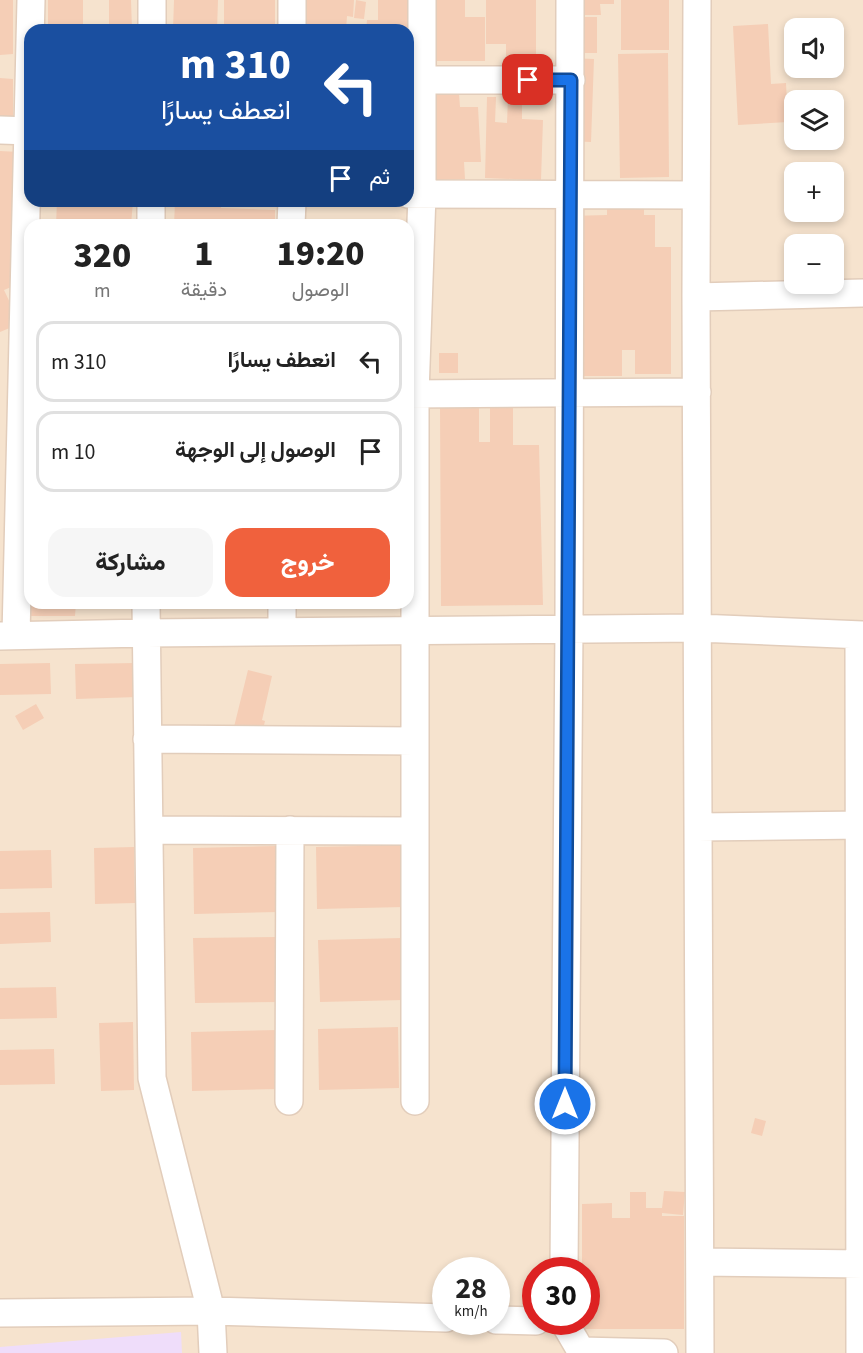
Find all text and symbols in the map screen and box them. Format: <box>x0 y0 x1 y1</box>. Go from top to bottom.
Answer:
map controls <box>784 18 844 294</box>
button: sound <box>784 18 844 78</box>
text: 310 m <box>180 35 291 95</box>
icon: left <box>312 48 390 126</box>
pin <box>502 54 553 105</box>
icon: arrive <box>511 63 544 96</box>
button: layers <box>784 90 844 150</box>
text: انعطف يسارًا <box>161 91 291 130</box>
text: ثم <box>369 161 390 193</box>
icon: arrive <box>324 162 357 195</box>
button: + <box>784 162 844 222</box>
text: 1 <box>194 228 213 279</box>
text: 19:20 <box>276 228 365 279</box>
text: 320 <box>74 230 131 281</box>
button: − <box>784 234 844 294</box>
text: دقيقة <box>181 276 227 304</box>
text: الوصول <box>292 276 349 304</box>
text: m <box>94 277 111 305</box>
text: انعطف يسارًا <box>227 344 336 376</box>
icon: left <box>354 345 387 378</box>
text: 310 m <box>51 346 106 378</box>
text: الوصول إلى الوجهة <box>175 434 336 466</box>
icon: arrive <box>354 435 387 468</box>
text: 10 m <box>51 436 96 468</box>
button: مشاركة <box>48 528 213 597</box>
button: خروج <box>225 528 390 597</box>
position arrow <box>533 1072 597 1136</box>
speed limit sign: 30 <box>522 1257 600 1335</box>
text: 28 <box>455 1267 487 1310</box>
text: km/h <box>454 1301 488 1322</box>

